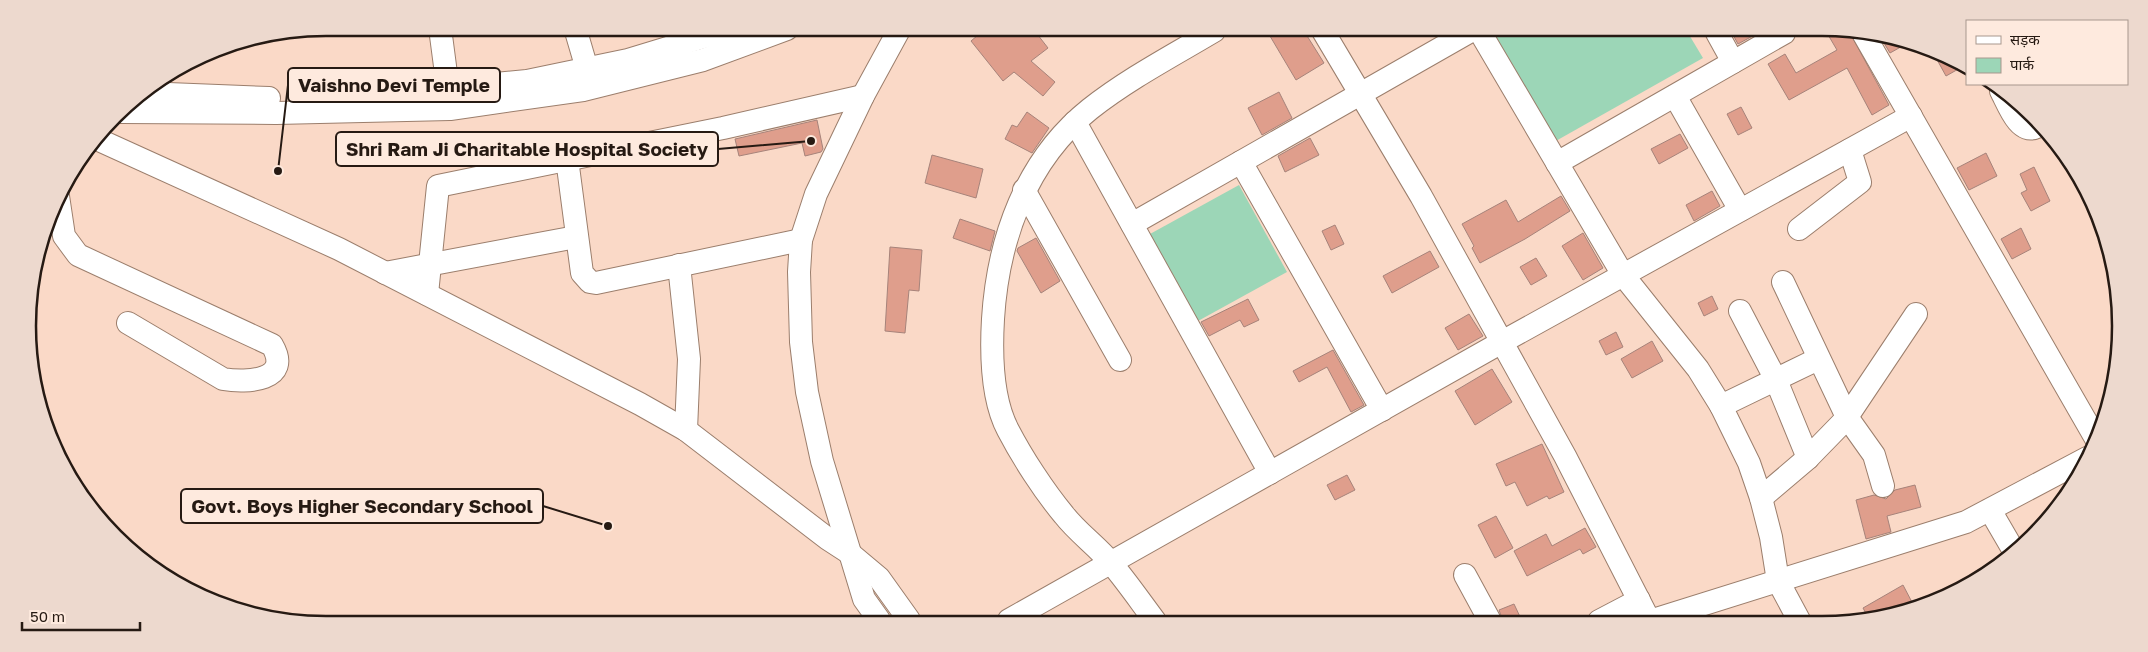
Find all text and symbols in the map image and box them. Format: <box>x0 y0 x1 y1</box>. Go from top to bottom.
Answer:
legend <box>1966 20 2128 85</box>
text: सड़क <box>2010 30 2040 48</box>
text: पार्क <box>2010 55 2034 73</box>
callout: Vaishno Devi Temple <box>288 68 500 102</box>
text: Vaishno Devi Temple <box>298 73 490 96</box>
callout: Shri Ram Ji Charitable Hospital Society <box>336 132 718 166</box>
text: Shri Ram Ji Charitable Hospital Society <box>346 137 709 160</box>
callout: Govt. Boys Higher Secondary School <box>181 489 543 523</box>
text: Govt. Boys Higher Secondary School <box>191 494 533 517</box>
scale bar <box>22 600 140 632</box>
text: 50 m <box>30 607 65 625</box>

